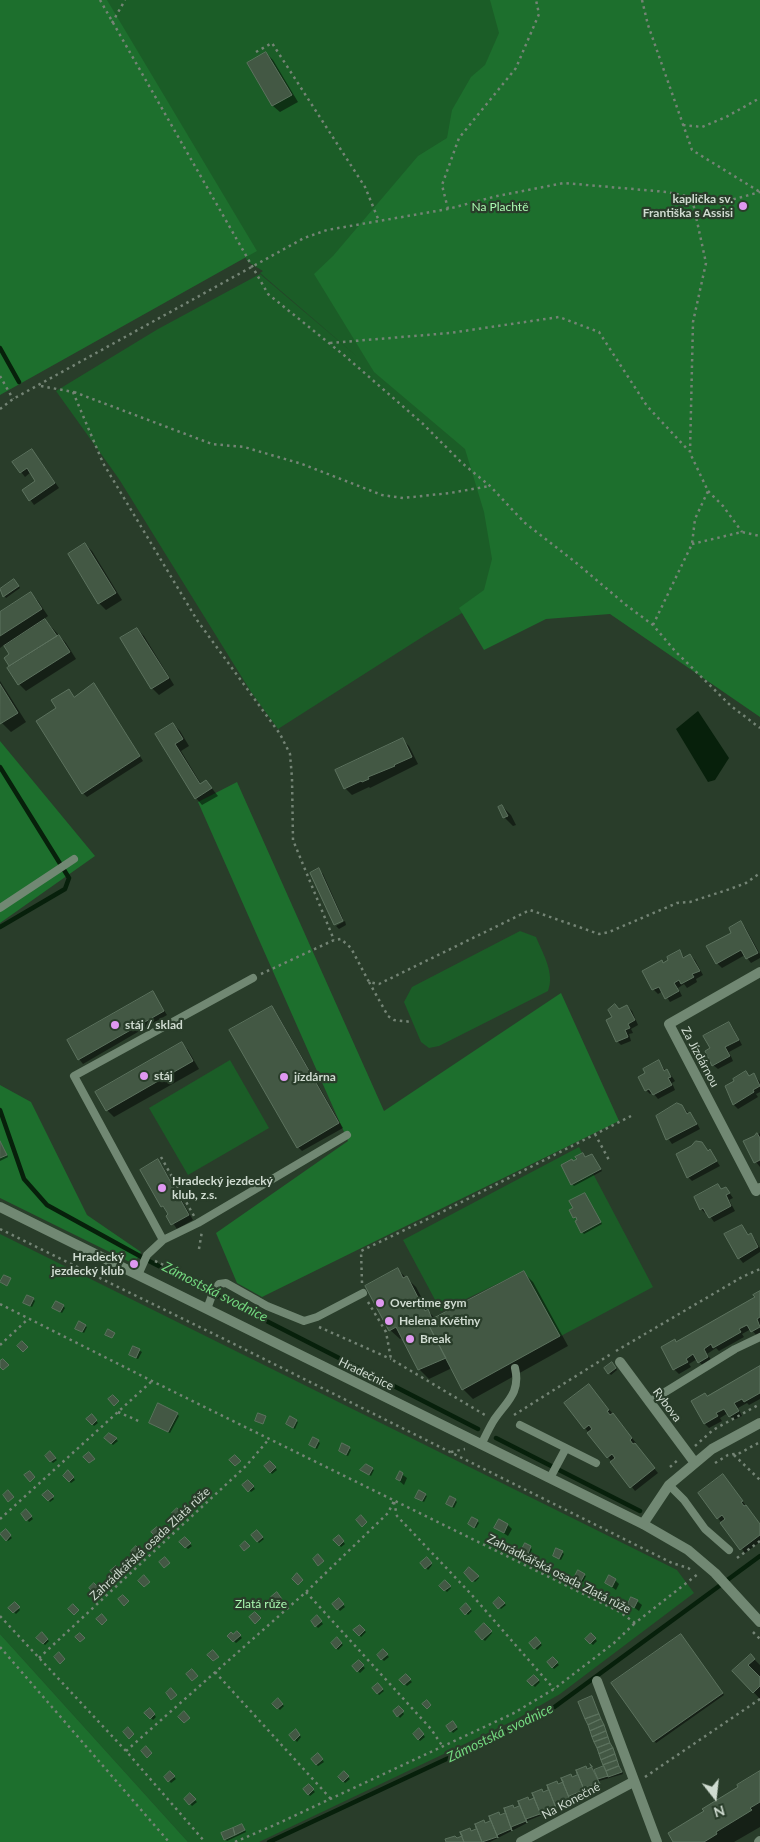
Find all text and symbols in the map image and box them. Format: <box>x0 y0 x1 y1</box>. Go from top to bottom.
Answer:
place label: kaplička sv. Františka s Assisi <box>643 192 733 220</box>
park label: Na Plachtě <box>472 200 528 214</box>
marker: kaplička sv. Františka s Assisi <box>737 200 749 212</box>
place label: stáj / sklad <box>125 1018 183 1032</box>
marker: stáj / sklad <box>109 1019 121 1031</box>
street label: Za Jízdárnou <box>678 1024 722 1090</box>
place label: stáj <box>154 1069 173 1083</box>
marker: stáj <box>138 1070 150 1082</box>
place label: jízdárna <box>294 1070 336 1084</box>
marker: jízdárna <box>278 1071 290 1083</box>
place label: Hradecký jezdecký klub, z.s. <box>172 1174 273 1202</box>
marker: Hradecký jezdecký klub, z.s. <box>156 1182 168 1194</box>
place label: Hradecký jezdecký klub <box>51 1250 124 1278</box>
marker: Hradecký jezdecký klub <box>128 1258 140 1270</box>
water label: Zámostská svodnice <box>159 1258 271 1326</box>
place label: Overtime gym <box>390 1296 467 1310</box>
marker: Overtime gym <box>374 1297 386 1309</box>
place label: Helena Květiny <box>399 1314 480 1328</box>
marker: Helena Květiny <box>383 1315 395 1327</box>
place label: Break <box>420 1332 451 1346</box>
marker: Break <box>404 1333 416 1345</box>
street label: Hradečnice <box>336 1354 396 1394</box>
street label: Rybova <box>650 1385 684 1425</box>
street label: Zahrádkářská osada Zlatá růže <box>87 1484 213 1604</box>
street label: Zahrádkářská osada Zlatá růže <box>485 1531 633 1617</box>
park label: Zlatá růže <box>235 1597 287 1611</box>
water label: Zámostská svodnice <box>444 1700 556 1766</box>
north arrow <box>690 1772 740 1822</box>
street label: Na Konečné <box>539 1780 603 1822</box>
text: N <box>712 1802 727 1822</box>

